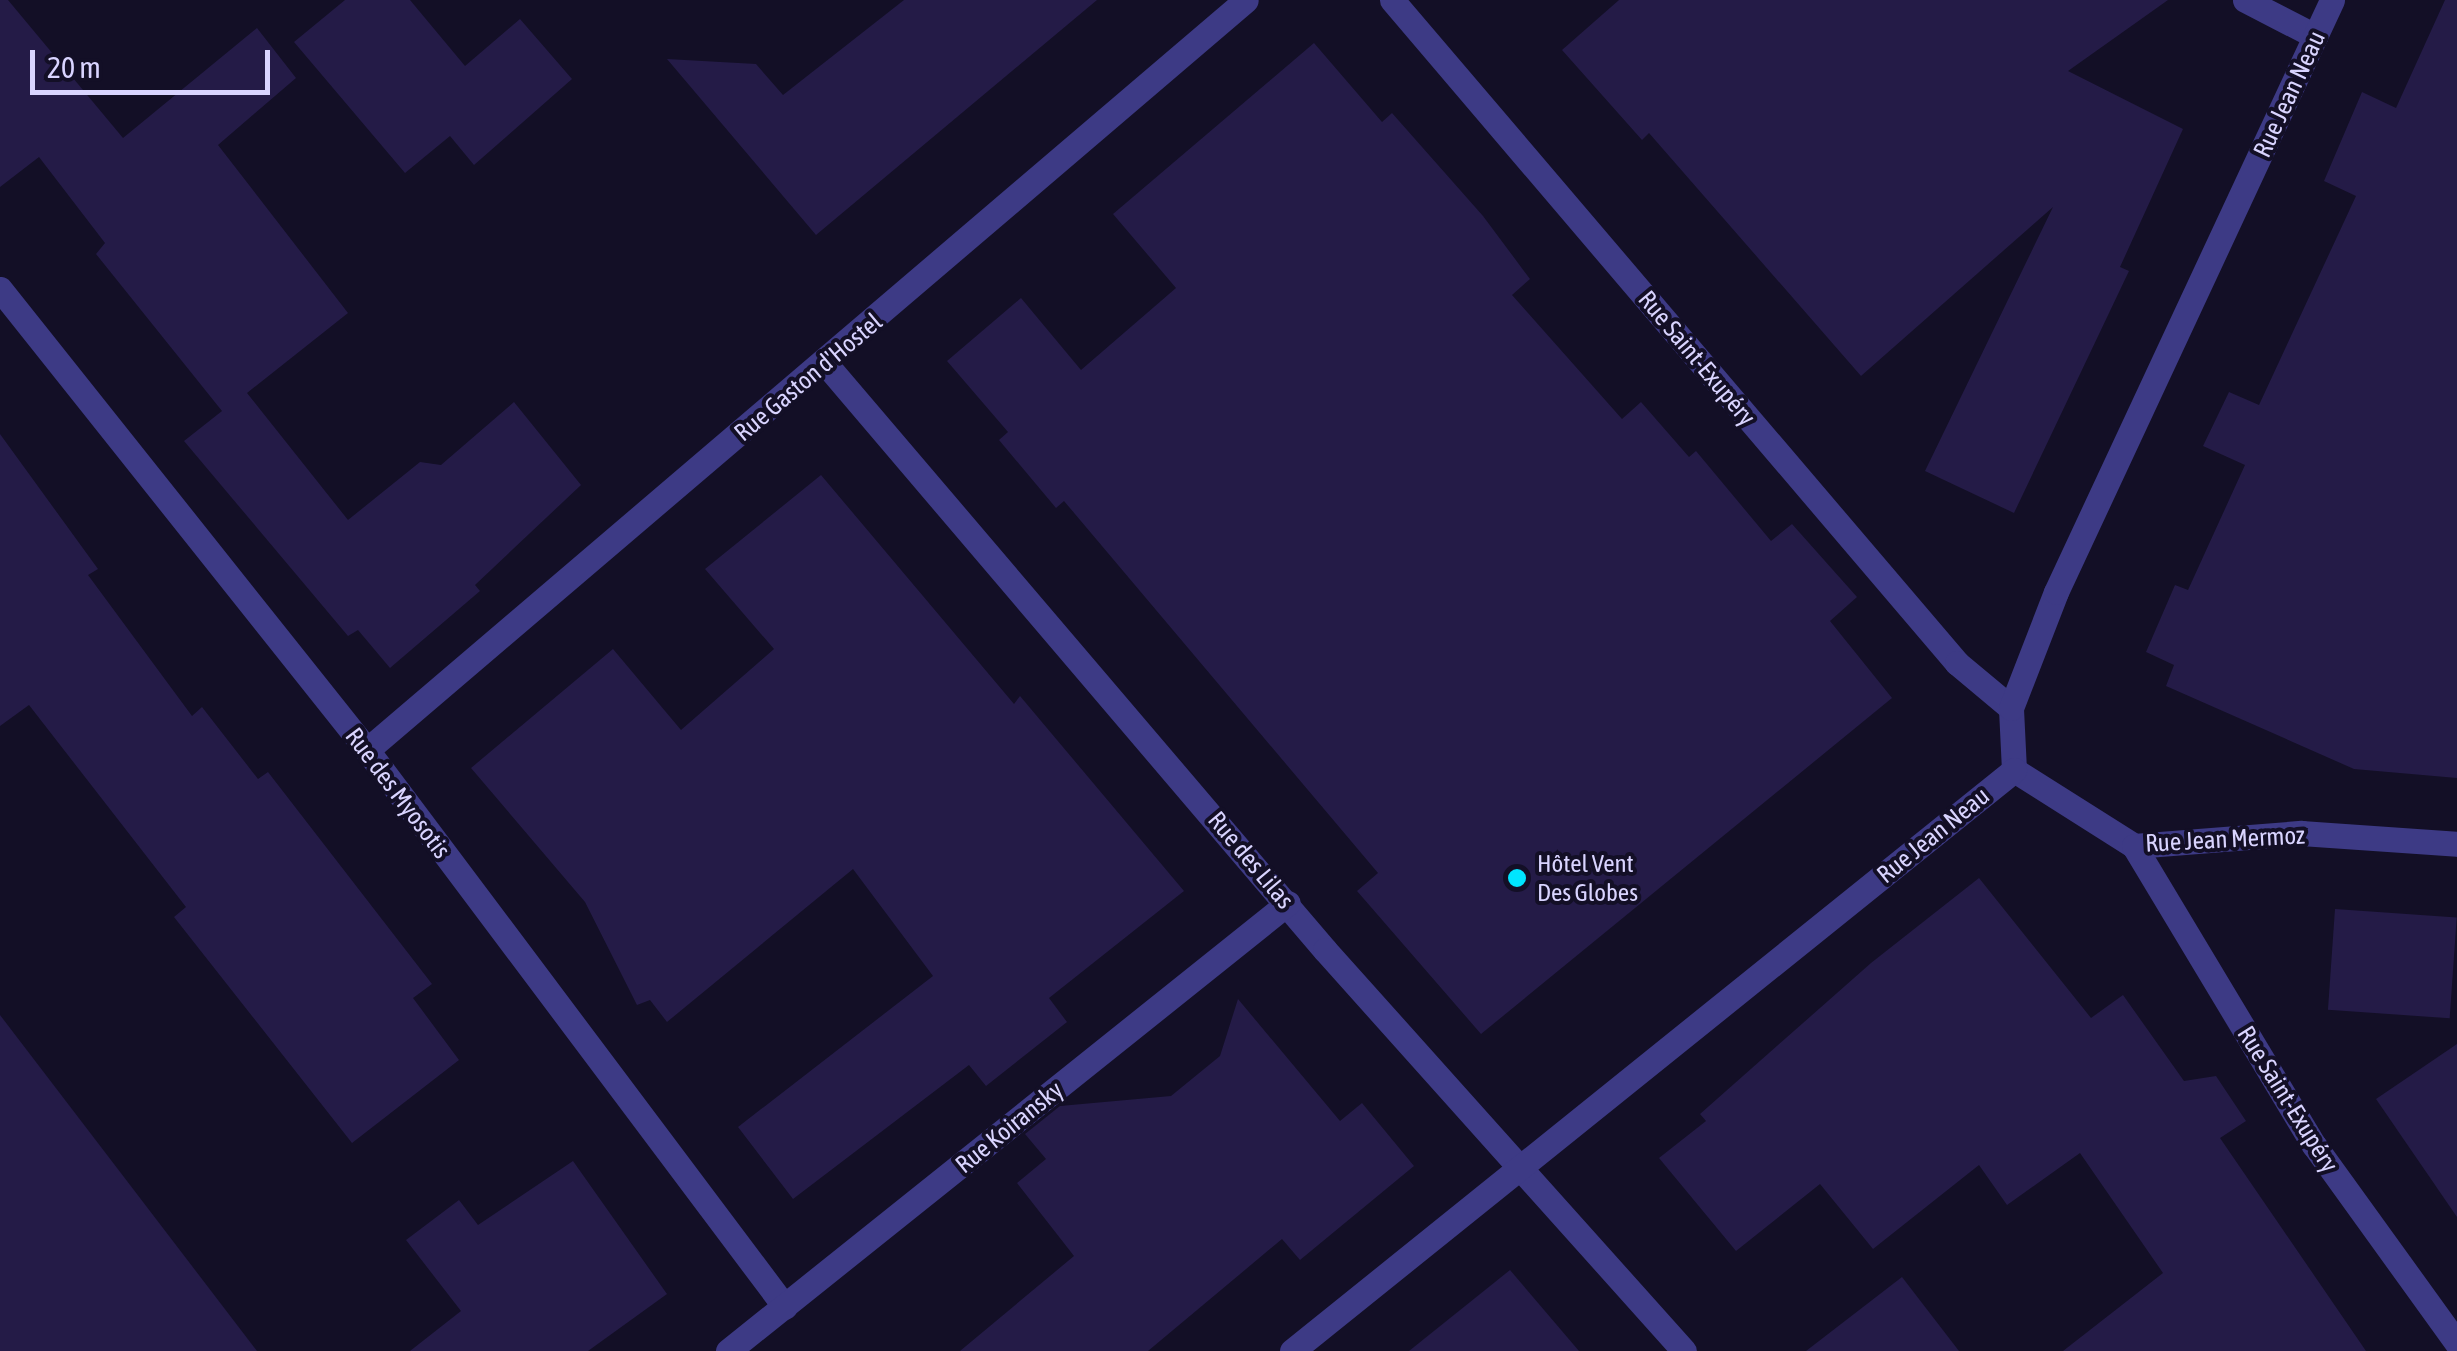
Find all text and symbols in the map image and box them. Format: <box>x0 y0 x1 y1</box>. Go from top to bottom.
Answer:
street label: Rue Jean Neau <box>2247 26 2331 162</box>
scale bar <box>35 30 275 92</box>
text: 20 m <box>47 50 101 84</box>
street label: Rue Saint-Exupéry <box>1632 285 1762 431</box>
street label: Rue Gaston d'Hostel <box>728 307 888 447</box>
street label: Rue des Myosotis <box>339 722 457 864</box>
street label: Rue Jean Neau <box>1871 781 1995 889</box>
street label: Rue des Lilas <box>1202 805 1300 915</box>
street label: Rue Jean Mermoz <box>2144 820 2306 858</box>
place label: Hôtel Vent Des Globes <box>1537 849 1638 908</box>
marker: Hôtel Vent Des Globes <box>1506 867 1528 889</box>
street label: Rue Saint-Exupéry <box>2231 1020 2345 1178</box>
street label: Rue Koiransky <box>949 1075 1069 1179</box>

